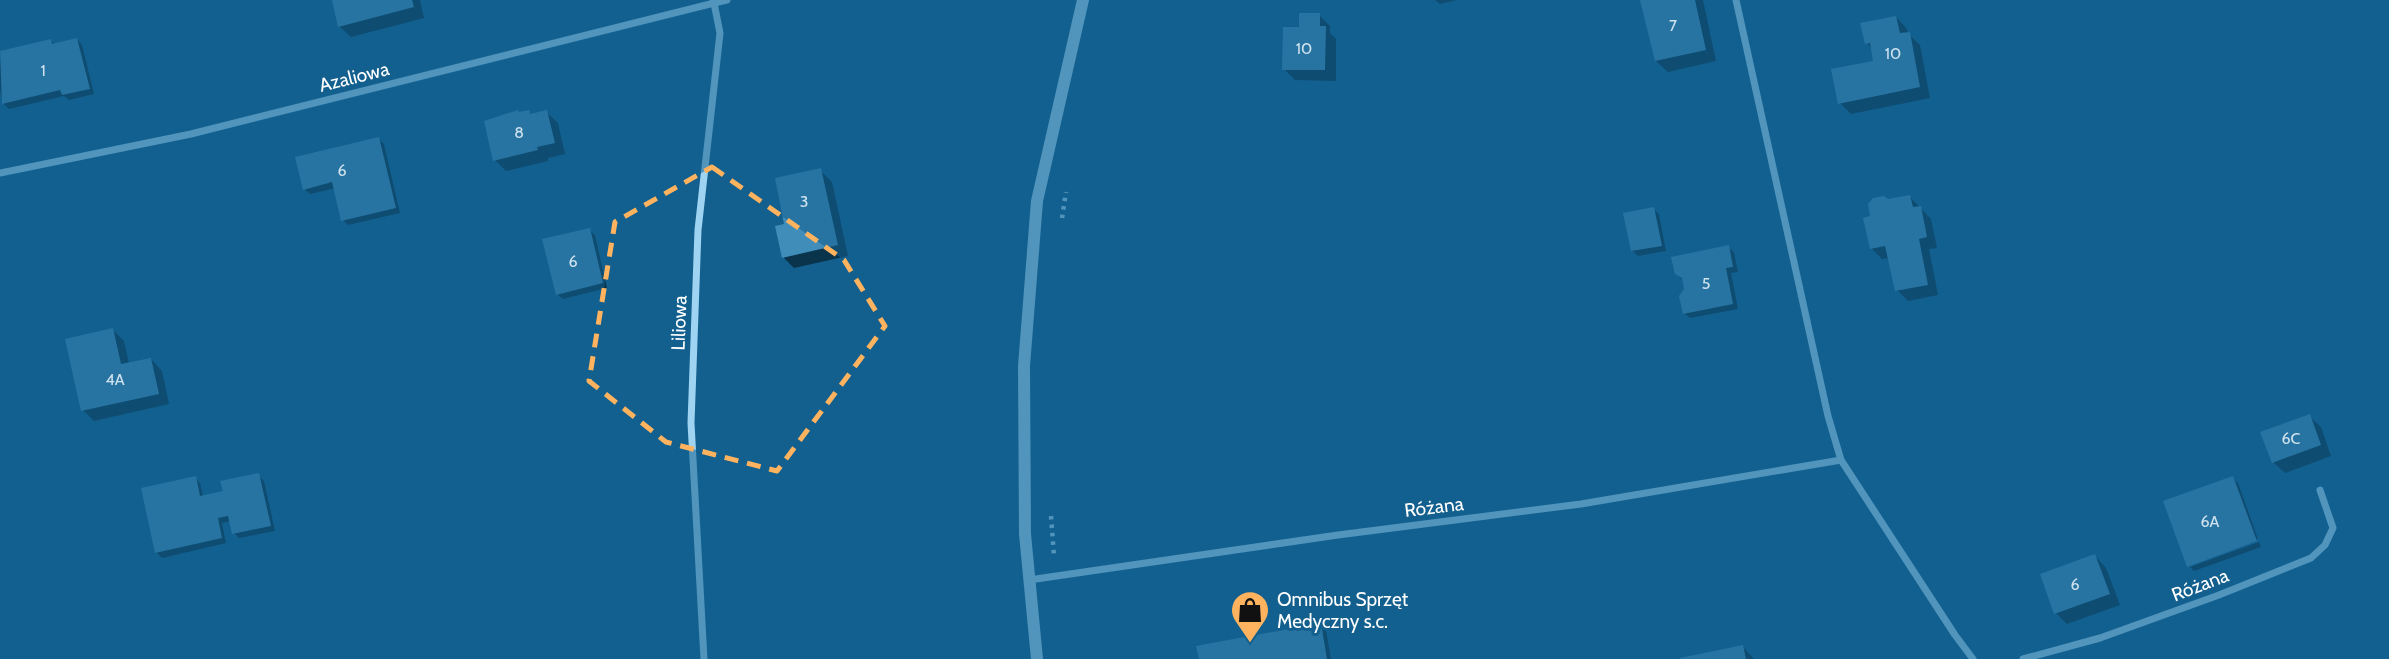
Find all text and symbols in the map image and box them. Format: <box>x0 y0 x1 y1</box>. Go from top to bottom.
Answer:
house number: 7 <box>1669 16 1677 35</box>
house number: 10 <box>1296 39 1312 58</box>
house number: 10 <box>1885 44 1901 63</box>
street label: Azaliowa <box>317 57 391 97</box>
house number: 1 <box>40 61 46 80</box>
house number: 8 <box>514 123 524 142</box>
house number: 6 <box>337 161 347 180</box>
house number: 3 <box>800 192 808 211</box>
house number: 6 <box>568 252 578 271</box>
house number: 5 <box>1702 274 1710 293</box>
street label: Liliowa <box>667 295 691 351</box>
house number: 4A <box>105 370 125 389</box>
house number: 6C <box>2282 429 2301 448</box>
street label: Różana <box>1403 492 1465 522</box>
house number: 6A <box>2201 512 2220 531</box>
street label: Różana <box>2168 564 2232 606</box>
house number: 6 <box>2070 575 2080 594</box>
place label: Omnibus Sprzęt Medyczny s.c. <box>1277 588 1409 633</box>
shop icon: Omnibus Sprzęt Medyczny s.c. <box>1229 589 1271 644</box>

